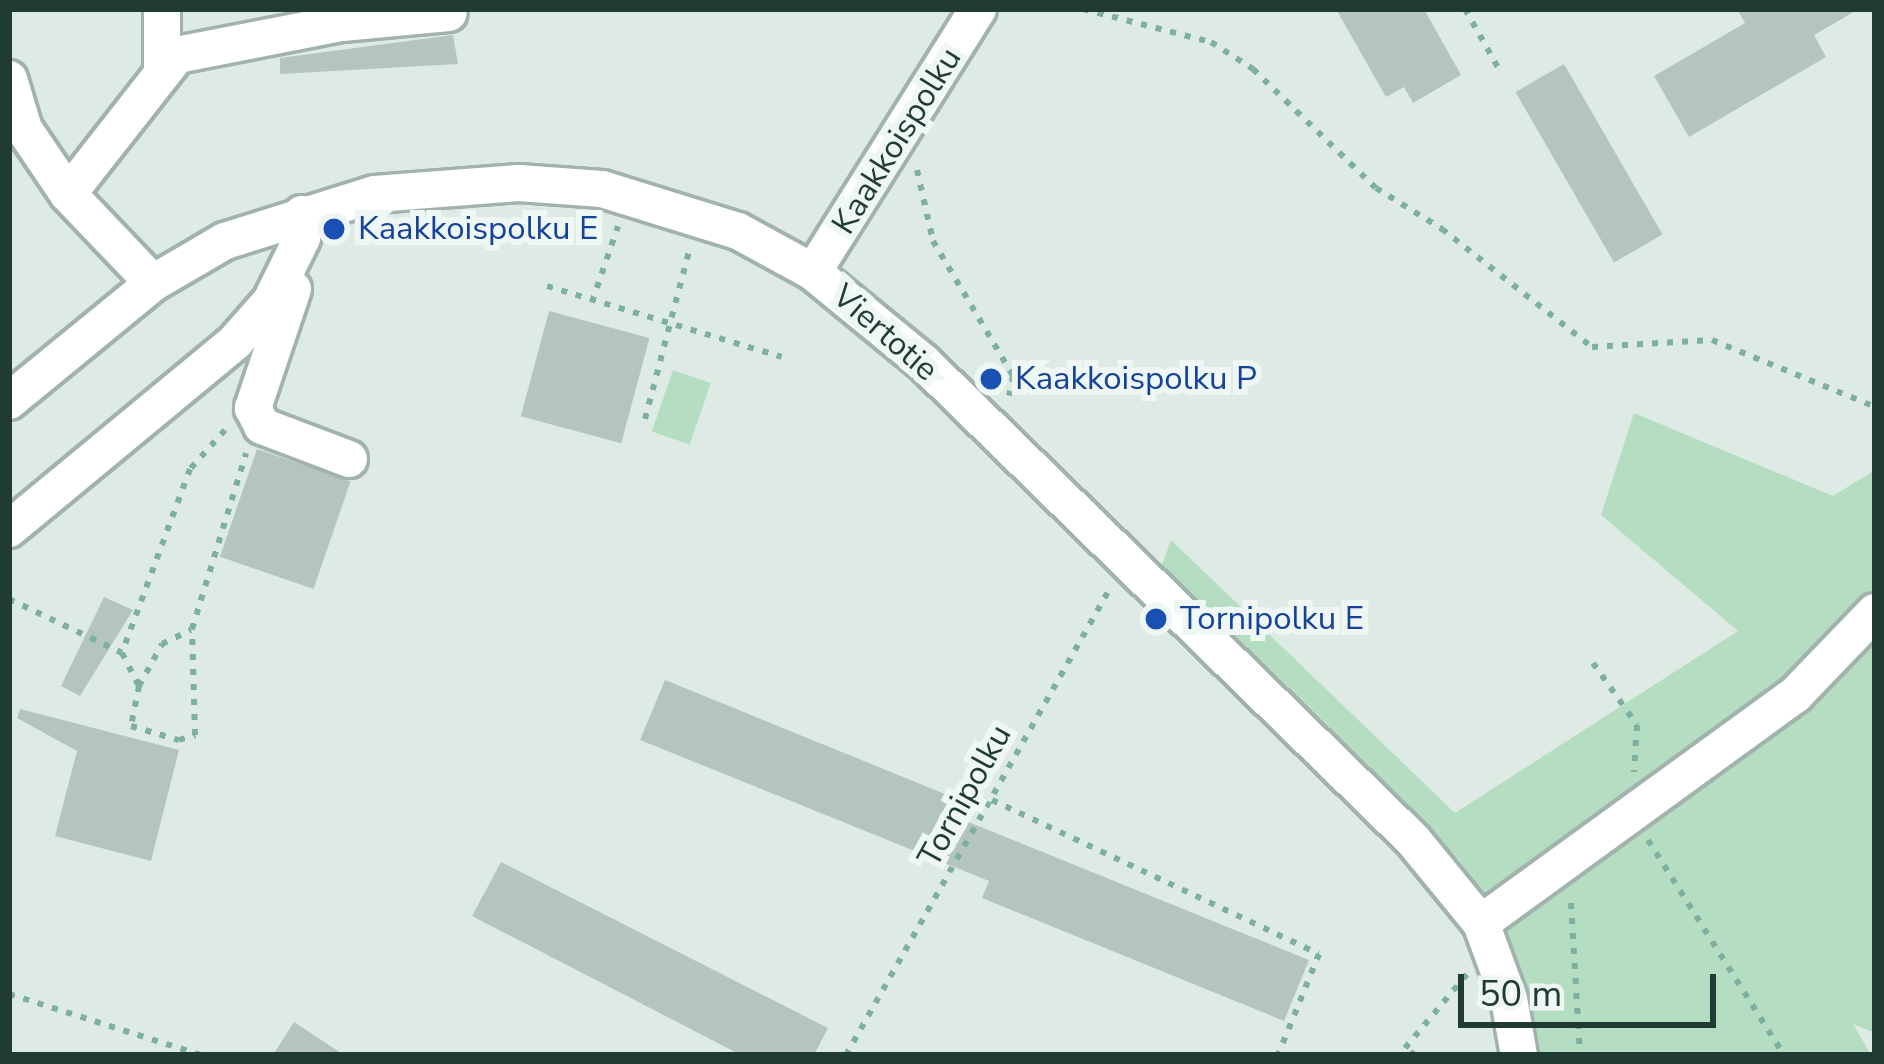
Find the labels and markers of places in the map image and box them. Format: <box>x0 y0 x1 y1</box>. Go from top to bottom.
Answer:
place label: Kaakkoispolku E <box>358 209 598 249</box>
marker: Kaakkoispolku E <box>321 216 347 242</box>
place label: Kaakkoispolku P <box>1015 359 1257 399</box>
marker: Kaakkoispolku P <box>978 366 1004 392</box>
place label: Tornipolku E <box>1180 599 1364 639</box>
marker: Tornipolku E <box>1143 606 1169 632</box>

